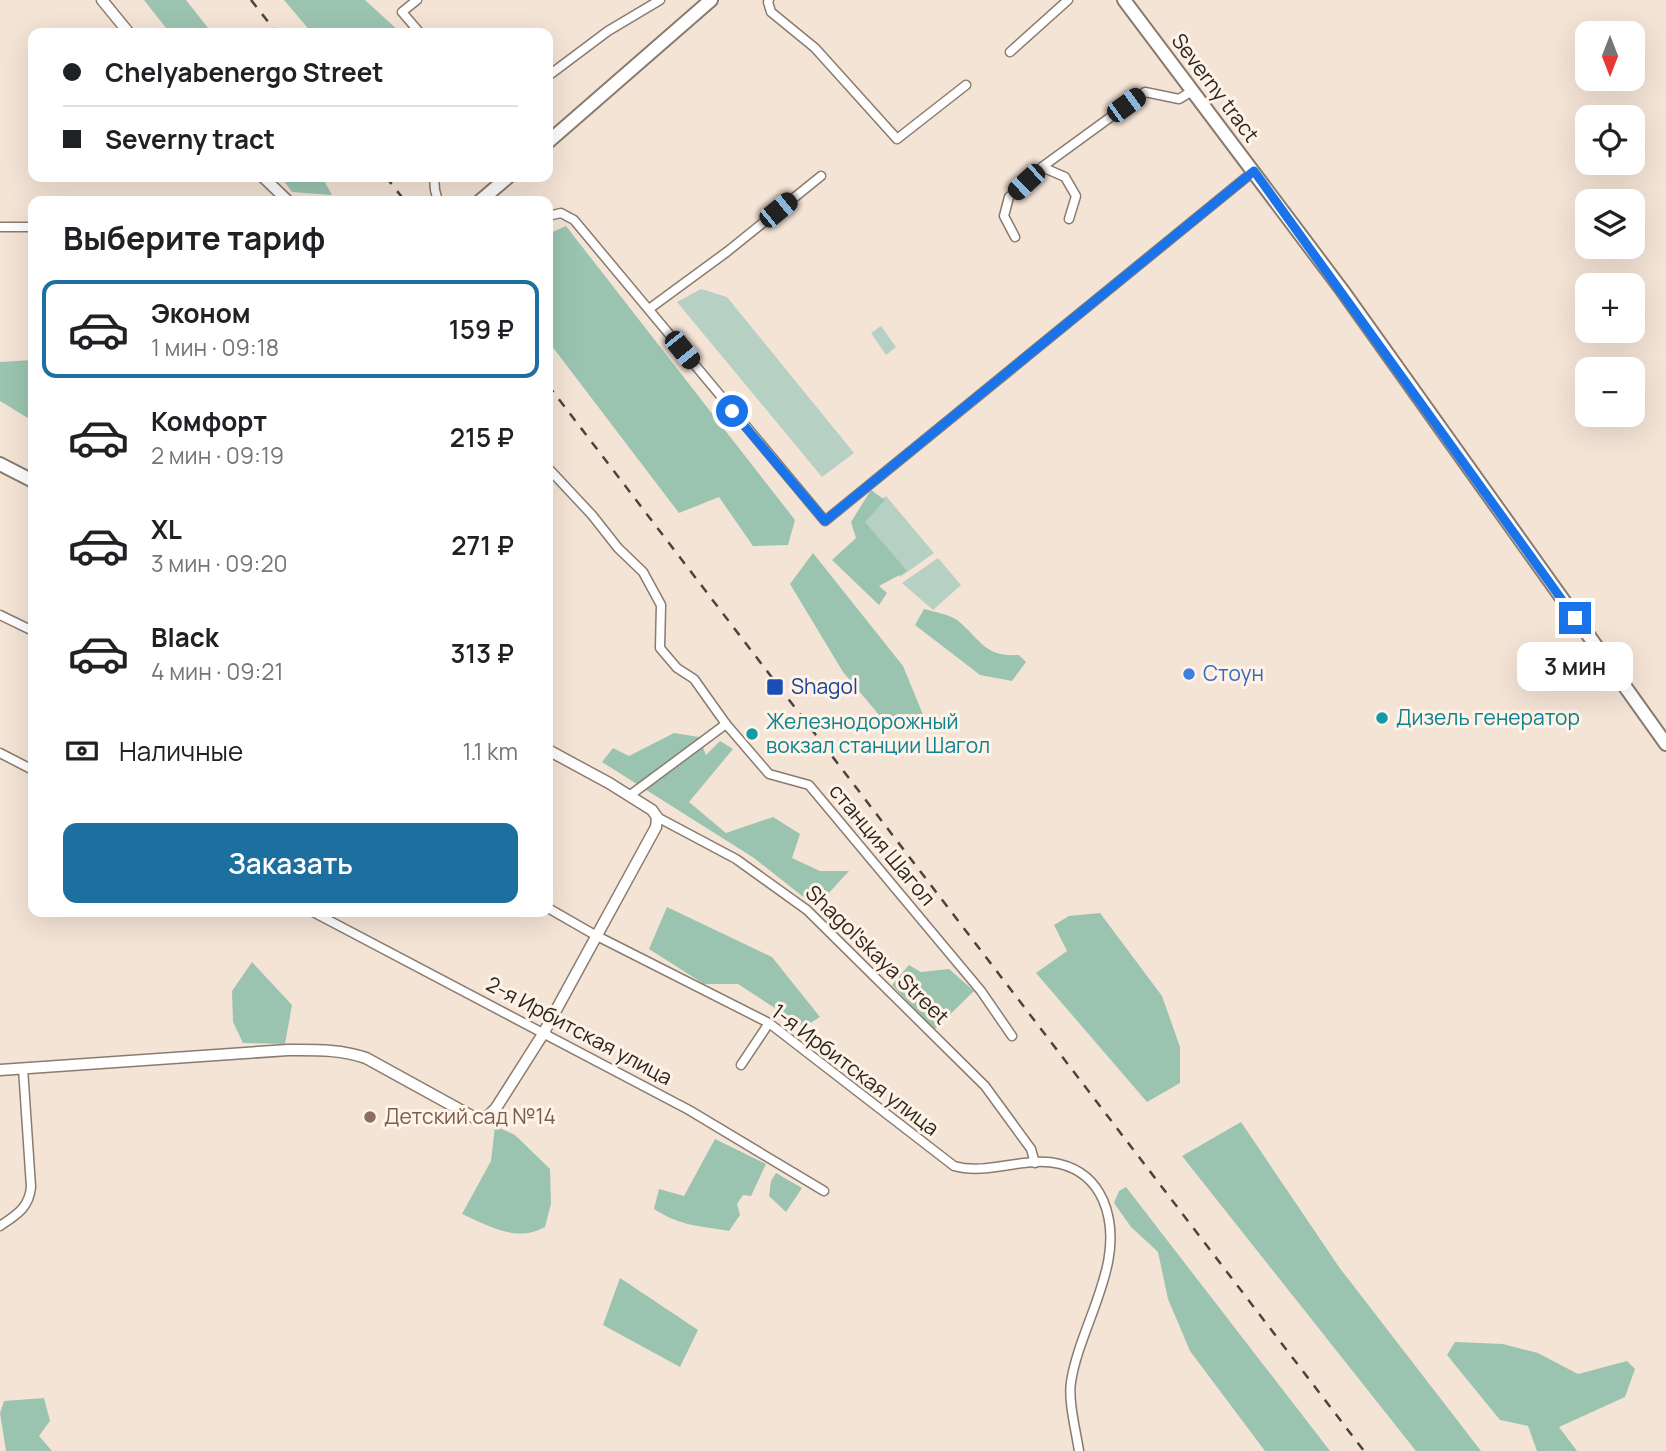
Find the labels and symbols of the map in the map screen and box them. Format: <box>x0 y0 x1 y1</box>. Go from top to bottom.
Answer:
north arrow <box>1575 21 1645 91</box>
street label: Severny tract <box>1166 27 1266 148</box>
car <box>1103 84 1150 126</box>
car <box>1004 160 1049 204</box>
car <box>756 189 801 231</box>
car <box>661 327 704 373</box>
route start <box>716 395 748 427</box>
route end <box>1559 602 1591 634</box>
callout: 3 мин <box>1517 642 1633 692</box>
place label: Стоун <box>1203 659 1264 687</box>
marker: Стоун <box>1181 666 1197 682</box>
place label: Shagol <box>791 672 858 700</box>
marker: Shagol <box>765 677 785 697</box>
place label: Дизель генератор <box>1396 703 1580 731</box>
place label: Железнодорожный вокзал станции Шагол <box>766 707 990 759</box>
marker: Дизель генератор <box>1374 710 1390 726</box>
marker: Железнодорожный вокзал станции Шагол <box>744 726 760 742</box>
street label: станция Шагол <box>823 777 942 911</box>
street label: Shagol'skaya Street <box>800 878 956 1030</box>
street label: 2-я Ирбитская улица <box>482 969 677 1091</box>
street label: 1-я Ирбитская улица <box>766 997 945 1141</box>
place label: Детский сад №14 <box>384 1102 556 1130</box>
marker: Детский сад №14 <box>362 1109 378 1125</box>

